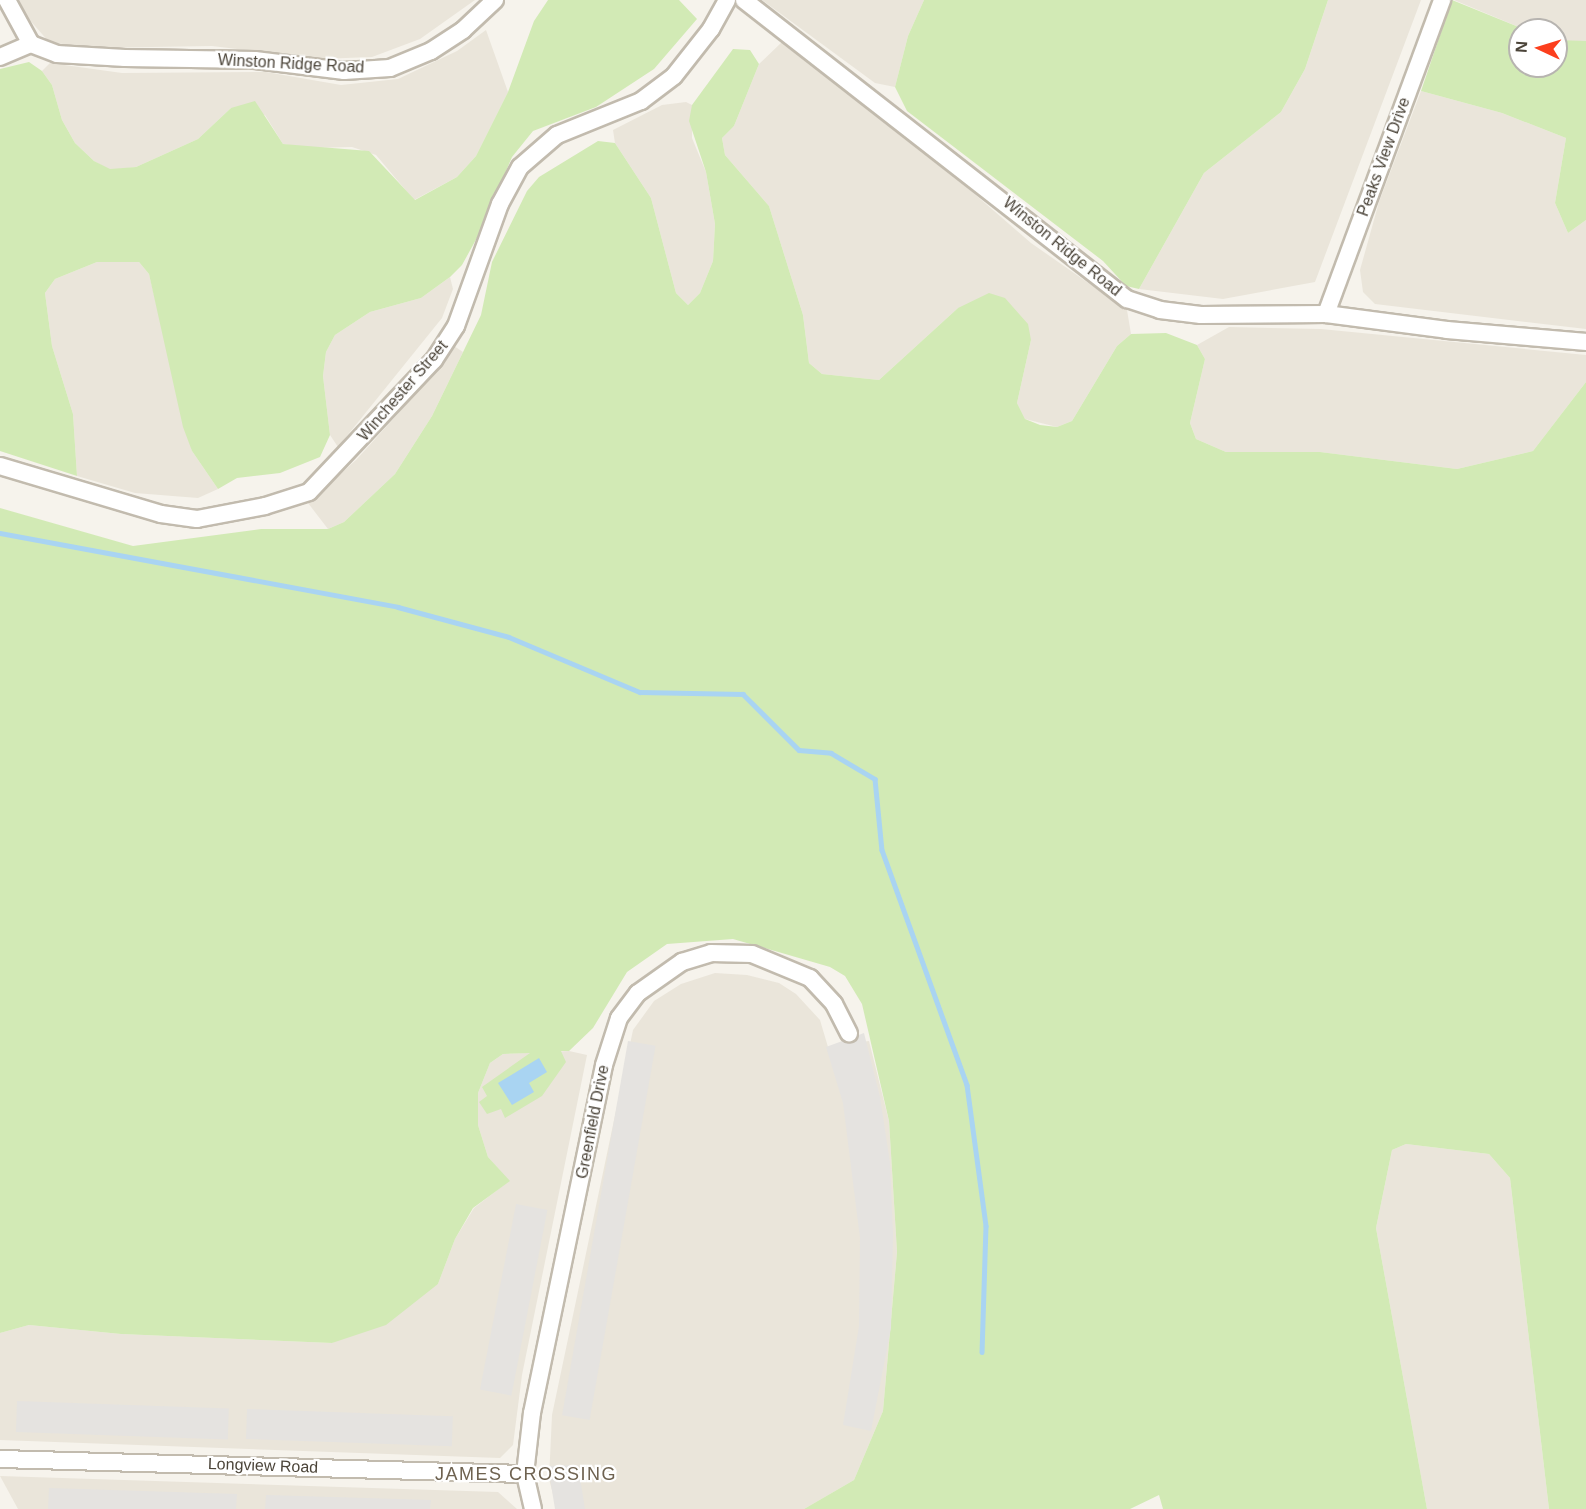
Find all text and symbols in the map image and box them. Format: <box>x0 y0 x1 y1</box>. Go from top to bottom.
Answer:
north arrow <box>1508 18 1568 78</box>
text: N <box>1513 40 1530 53</box>
street label: Winston Ridge Road <box>217 51 365 77</box>
street label: Peaks View Drive <box>1354 95 1414 219</box>
street label: Winston Ridge Road <box>999 193 1125 301</box>
street label: Winchester Street <box>354 337 452 445</box>
street label: Greenfield Drive <box>573 1063 613 1181</box>
street label: Longview Road <box>208 1454 318 1478</box>
district label: JAMES CROSSING <box>435 1463 617 1485</box>

